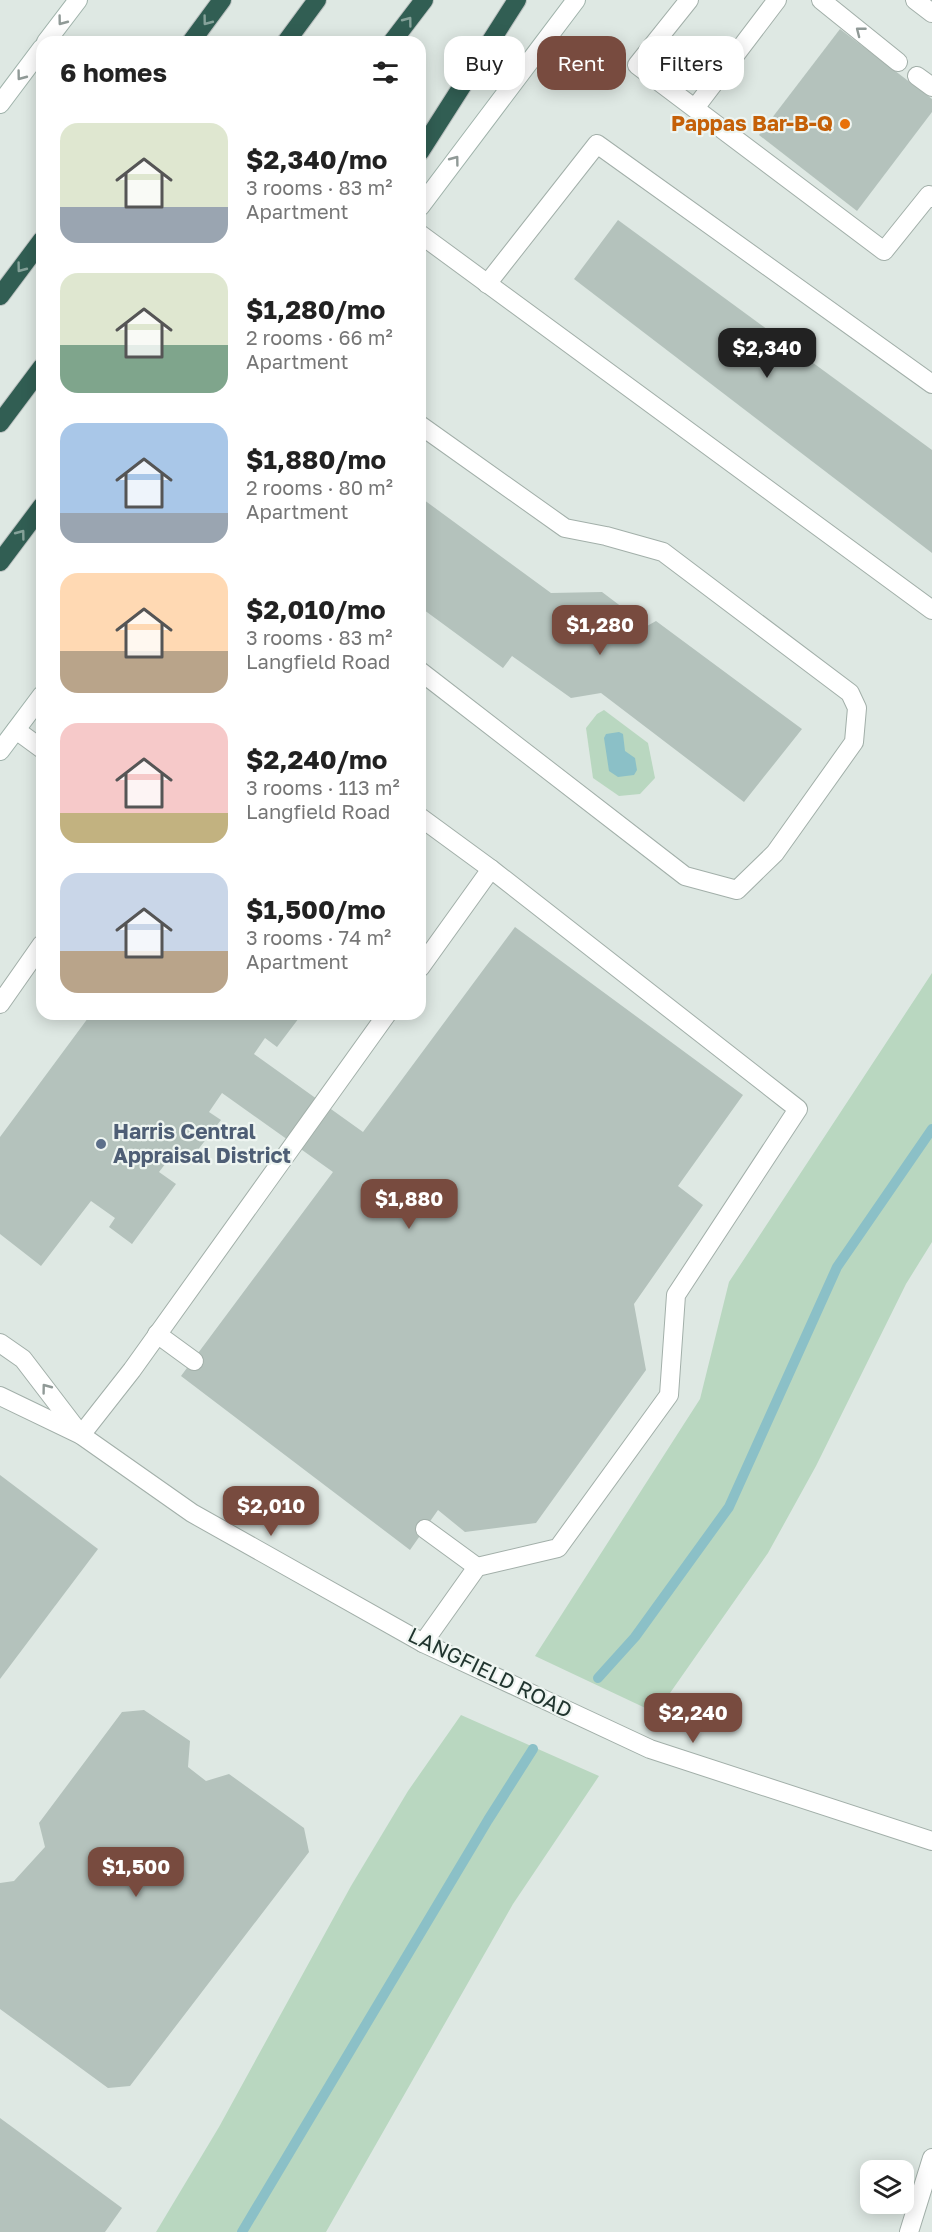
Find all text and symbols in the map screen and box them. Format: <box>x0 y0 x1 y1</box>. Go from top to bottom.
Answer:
one-way arrow <box>59 14 70 25</box>
one-way arrow <box>203 14 214 25</box>
one-way arrow <box>400 17 411 28</box>
one-way arrow <box>855 27 866 38</box>
chip: Buy <box>444 36 525 90</box>
chip: Rent <box>537 36 626 90</box>
chip: Filters <box>638 36 744 90</box>
icon: filters <box>369 56 402 89</box>
text: 6 homes <box>60 57 167 88</box>
one-way arrow <box>17 69 28 80</box>
place label: Pappas Bar-B-Q <box>671 110 833 136</box>
marker: Pappas Bar-B-Q <box>838 117 852 131</box>
text: $2,340/mo <box>246 144 387 175</box>
icon: home <box>108 147 180 219</box>
one-way arrow <box>448 156 459 167</box>
text: 3 rooms · 83 m² <box>246 175 392 199</box>
text: Apartment <box>246 199 349 223</box>
one-way arrow <box>17 261 28 272</box>
text: $1,280/mo <box>246 294 385 325</box>
icon: home <box>108 297 180 369</box>
text: 2 rooms · 66 m² <box>246 325 393 349</box>
pin: $2,340 <box>718 328 816 379</box>
text: $2,340 <box>732 335 802 359</box>
text: Apartment <box>246 349 349 373</box>
text: $1,880/mo <box>246 444 386 475</box>
icon: home <box>108 447 180 519</box>
text: 2 rooms · 80 m² <box>246 475 393 499</box>
text: Apartment <box>246 499 349 523</box>
one-way arrow <box>14 529 25 540</box>
text: $2,010/mo <box>246 594 386 625</box>
icon: home <box>108 597 180 669</box>
pin: $1,280 <box>551 605 649 656</box>
text: $1,280 <box>566 612 634 636</box>
text: 3 rooms · 83 m² <box>246 625 392 649</box>
text: Langfield Road <box>246 649 390 673</box>
text: $2,240/mo <box>246 744 387 775</box>
icon: home <box>108 747 180 819</box>
text: 3 rooms · 113 m² <box>246 775 400 799</box>
text: Langfield Road <box>246 799 390 823</box>
text: $1,500/mo <box>246 894 386 925</box>
icon: home <box>108 897 180 969</box>
text: 3 rooms · 74 m² <box>246 925 391 949</box>
text: Apartment <box>246 949 349 973</box>
place label: Harris Central Appraisal District <box>113 1118 291 1168</box>
marker: Harris Central Appraisal District <box>94 1137 108 1151</box>
pin: $1,880 <box>360 1179 458 1230</box>
text: $1,880 <box>375 1186 443 1210</box>
one-way arrow <box>42 1384 53 1395</box>
pin: $2,010 <box>222 1486 320 1537</box>
text: $2,010 <box>237 1493 305 1517</box>
street label: LANGFIELD ROAD <box>404 1621 577 1723</box>
pin: $2,240 <box>644 1693 742 1744</box>
text: $2,240 <box>658 1700 728 1724</box>
pin: $1,500 <box>87 1847 185 1898</box>
text: $1,500 <box>102 1854 170 1878</box>
map controls <box>860 2160 914 2214</box>
button: layers <box>860 2160 914 2214</box>

